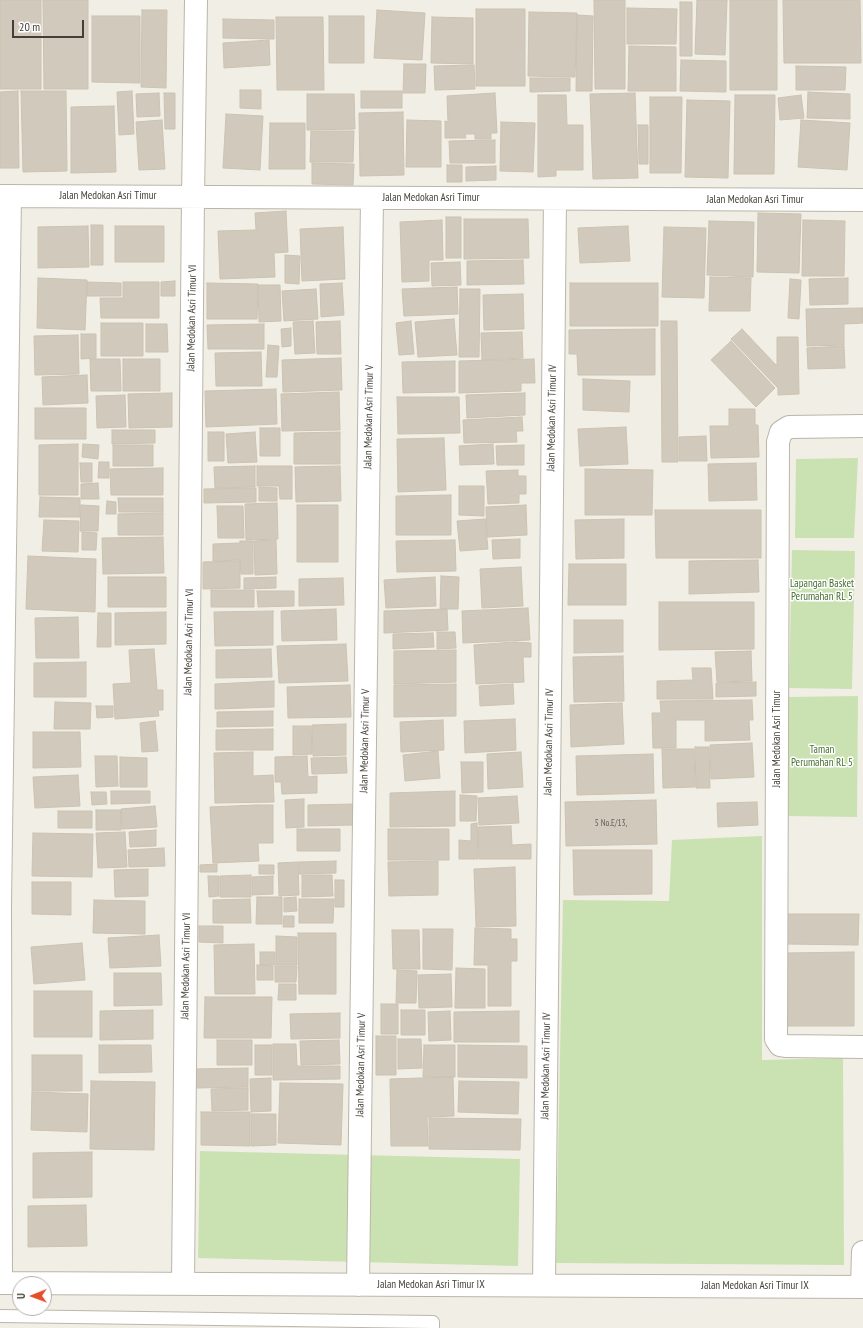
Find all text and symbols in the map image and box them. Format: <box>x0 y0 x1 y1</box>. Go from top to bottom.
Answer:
scale bar <box>14 12 86 38</box>
text: 20 m <box>19 19 40 34</box>
street label: Jalan Medokan Asri Timur <box>60 189 156 203</box>
street label: Jalan Medokan Asri Timur <box>383 191 479 205</box>
street label: Jalan Medokan Asri Timur <box>707 193 803 207</box>
street label: Jalan Medokan Asri Timur VI <box>184 264 200 372</box>
street label: Jalan Medokan Asri Timur IV <box>544 364 560 472</box>
street label: Jalan Medokan Asri Timur V <box>361 365 377 469</box>
park label: Lapangan Basket Perumahan RL 5 <box>790 577 854 603</box>
street label: Jalan Medokan Asri Timur VI <box>181 588 197 696</box>
street label: Jalan Medokan Asri Timur IV <box>541 688 557 796</box>
street label: Jalan Medokan Asri Timur V <box>357 689 373 793</box>
street label: Jalan Medokan Asri Timur <box>770 691 784 787</box>
park label: Taman Perumahan RL 5 <box>791 743 853 769</box>
house number: 5 No.E/13, <box>595 818 627 828</box>
street label: Jalan Medokan Asri Timur VI <box>178 912 194 1020</box>
street label: Jalan Medokan Asri Timur IV <box>538 1012 554 1120</box>
street label: Jalan Medokan Asri Timur V <box>353 1013 369 1117</box>
north arrow <box>12 1276 52 1316</box>
street label: Jalan Medokan Asri Timur IX <box>377 1278 485 1292</box>
street label: Jalan Medokan Asri Timur IX <box>701 1279 809 1293</box>
text: U <box>14 1293 28 1299</box>

